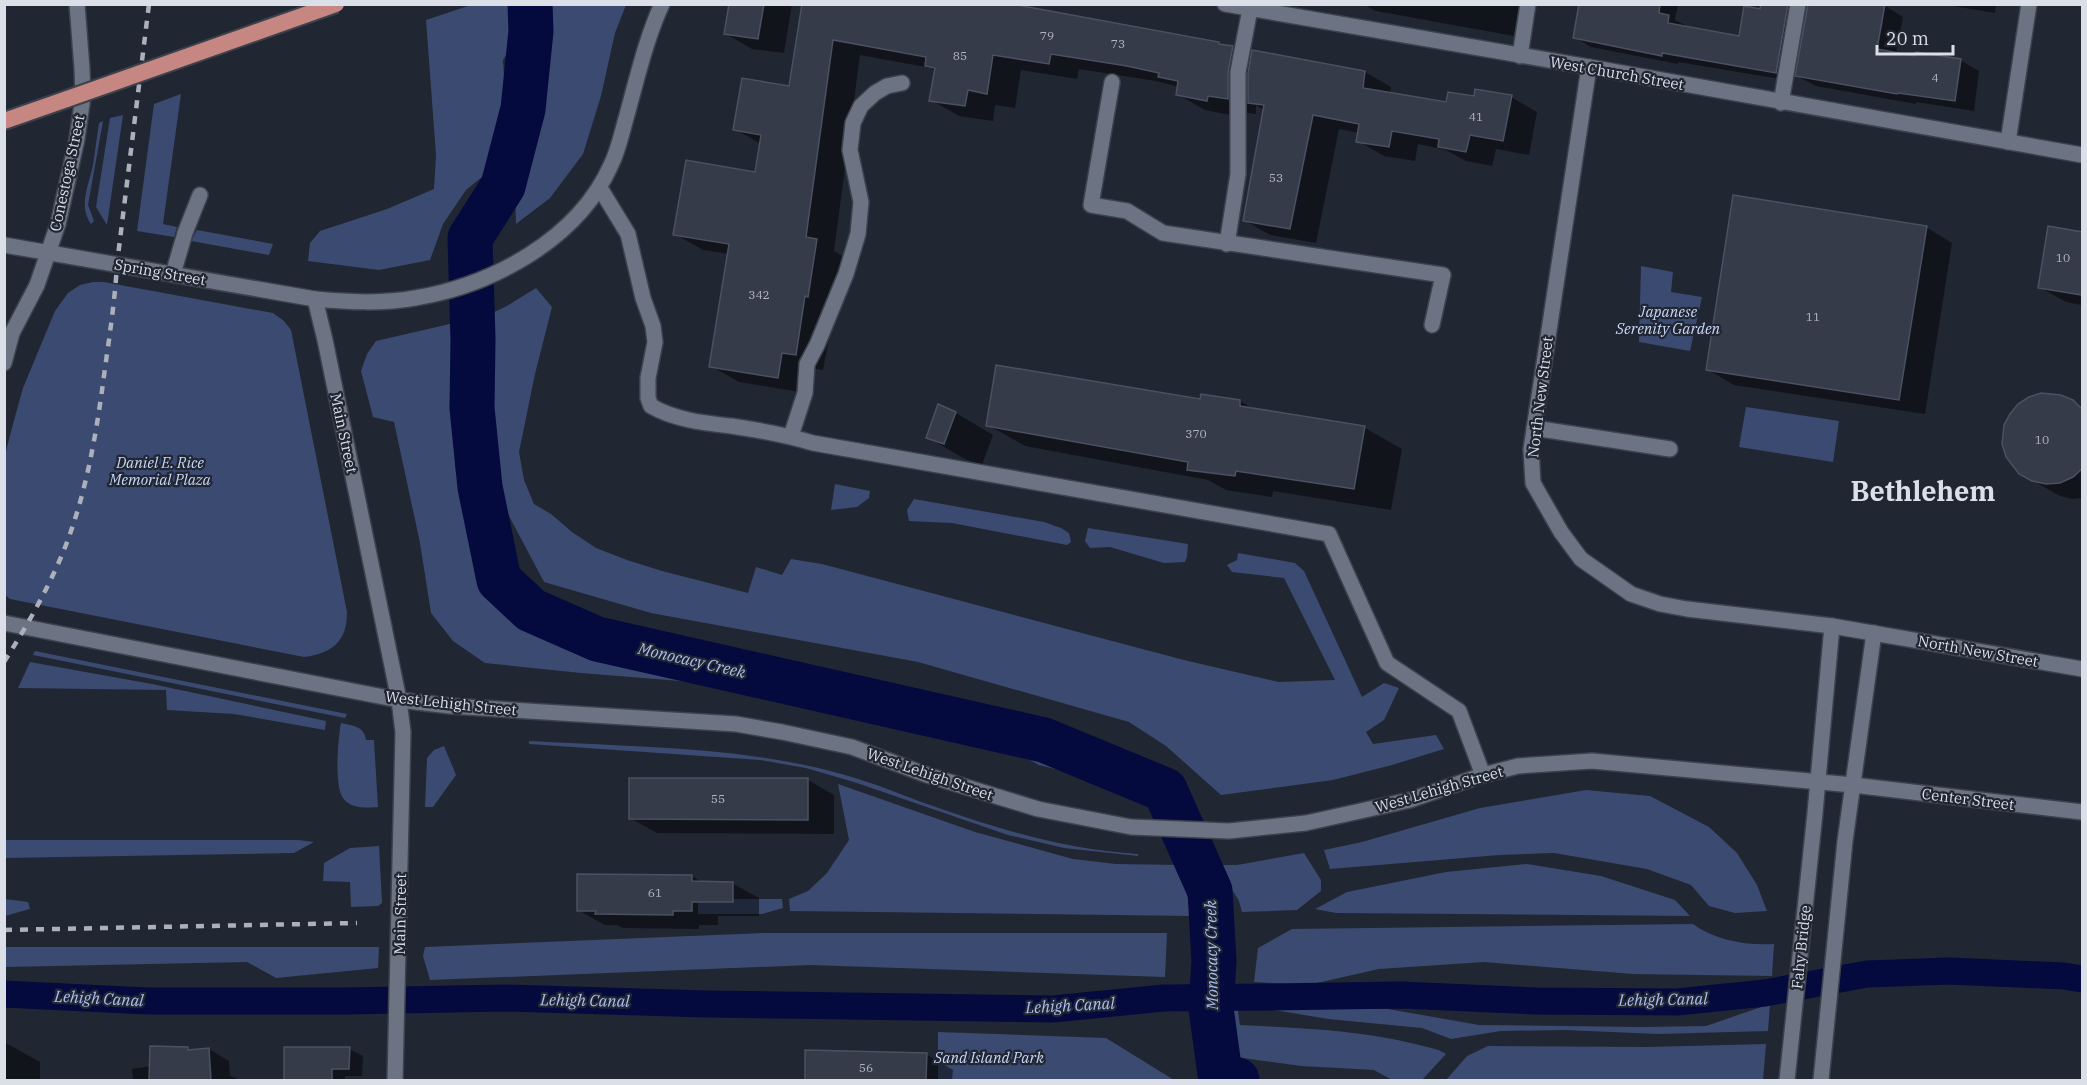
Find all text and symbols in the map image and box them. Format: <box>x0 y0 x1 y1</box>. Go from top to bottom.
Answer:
scale bar <box>1877 18 1954 56</box>
text: 20 m <box>1886 27 1929 50</box>
house number: 79 <box>1040 28 1054 43</box>
house number: 73 <box>1111 36 1125 51</box>
house number: 85 <box>953 48 967 63</box>
street label: West Church Street <box>1549 52 1685 94</box>
house number: 4 <box>1931 70 1939 85</box>
house number: 41 <box>1469 109 1483 124</box>
street label: Conestoga Street <box>45 113 89 233</box>
house number: 53 <box>1269 170 1283 185</box>
house number: 10 <box>2056 250 2070 265</box>
street label: Spring Street <box>113 255 207 289</box>
house number: 342 <box>748 287 770 302</box>
park label: Japanese Serenity Garden <box>1615 302 1721 338</box>
house number: 11 <box>1806 309 1820 324</box>
street label: North New Street <box>1523 335 1557 459</box>
street label: Main Street <box>326 391 362 475</box>
house number: 370 <box>1185 426 1207 441</box>
house number: 10 <box>2035 432 2049 447</box>
park label: Daniel E. Rice Memorial Plaza <box>108 453 211 489</box>
district label: Bethlehem <box>1850 473 1996 508</box>
street label: North New Street <box>1916 631 2040 671</box>
water label: Monocacy Creek <box>635 638 748 682</box>
street label: West Lehigh Street <box>384 687 518 719</box>
street label: West Lehigh Street <box>864 744 996 804</box>
street label: West Lehigh Street <box>1373 762 1505 816</box>
street label: Center Street <box>1921 784 2015 814</box>
house number: 55 <box>711 791 725 806</box>
street label: Main Street <box>390 873 410 955</box>
house number: 61 <box>648 885 662 900</box>
water label: Monocacy Creek <box>1200 900 1222 1011</box>
street label: Fahy Bridge <box>1787 904 1815 990</box>
water label: Lehigh Canal <box>53 986 145 1010</box>
water label: Lehigh Canal <box>1617 988 1708 1010</box>
water label: Lehigh Canal <box>539 989 630 1011</box>
water label: Lehigh Canal <box>1024 993 1116 1017</box>
park label: Sand Island Park <box>933 1048 1044 1067</box>
house number: 56 <box>859 1060 873 1075</box>

